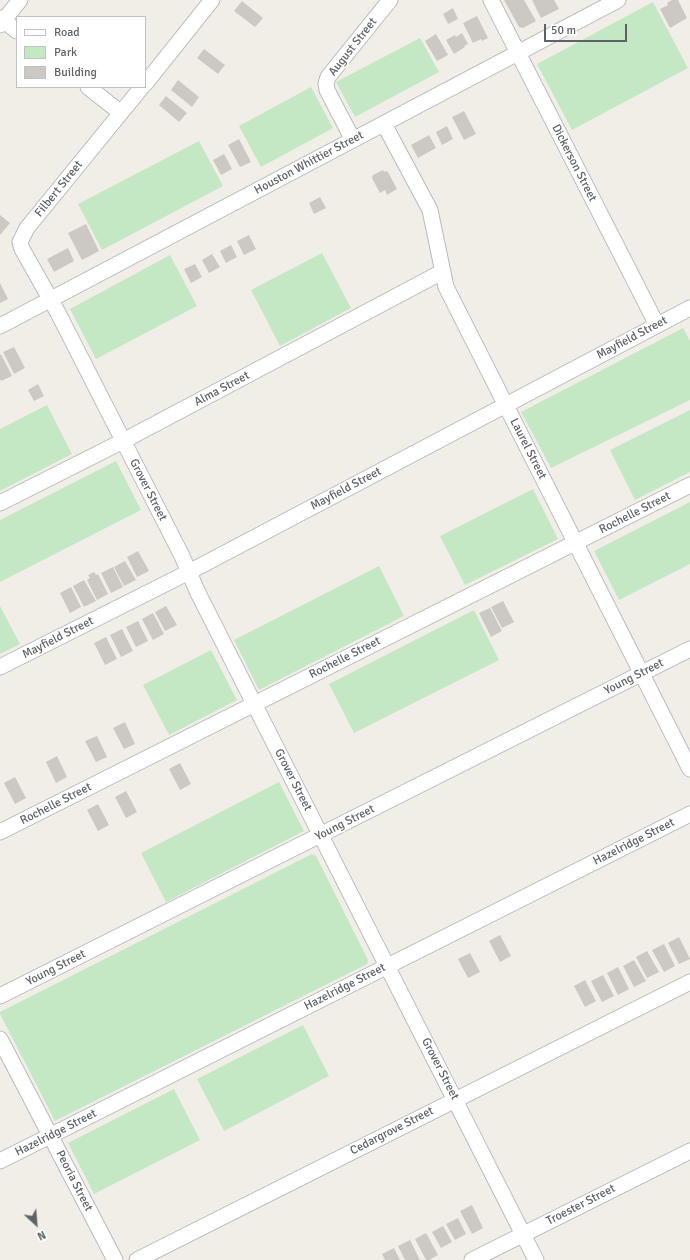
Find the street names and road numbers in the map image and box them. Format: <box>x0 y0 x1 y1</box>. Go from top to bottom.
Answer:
street label: August Street <box>326 15 380 79</box>
street label: Dickerson Street <box>548 122 600 204</box>
street label: Houston Whittier Street <box>252 128 366 198</box>
street label: Filbert Street <box>32 158 86 220</box>
street label: Mayfield Street <box>594 313 670 363</box>
street label: Alma Street <box>192 368 252 410</box>
street label: Laurel Street <box>507 416 549 482</box>
street label: Grover Street <box>126 457 170 523</box>
street label: Mayfield Street <box>308 464 384 514</box>
street label: Rochelle Street <box>597 489 673 537</box>
street label: Mayfield Street <box>20 614 96 662</box>
street label: Rochelle Street <box>307 634 383 682</box>
street label: Young Street <box>602 656 666 698</box>
street label: Grover Street <box>271 747 315 813</box>
street label: Rochelle Street <box>18 780 94 828</box>
street label: Young Street <box>313 802 377 844</box>
street label: Hazelridge Street <box>591 815 677 869</box>
street label: Young Street <box>24 947 88 989</box>
street label: Hazelridge Street <box>302 960 388 1014</box>
street label: Grover Street <box>418 1036 462 1102</box>
street label: Cedargrove Street <box>348 1104 436 1158</box>
street label: Hazelridge Street <box>13 1106 99 1160</box>
street label: Peoria Street <box>52 1148 96 1214</box>
street label: Troester Street <box>544 1181 618 1229</box>

